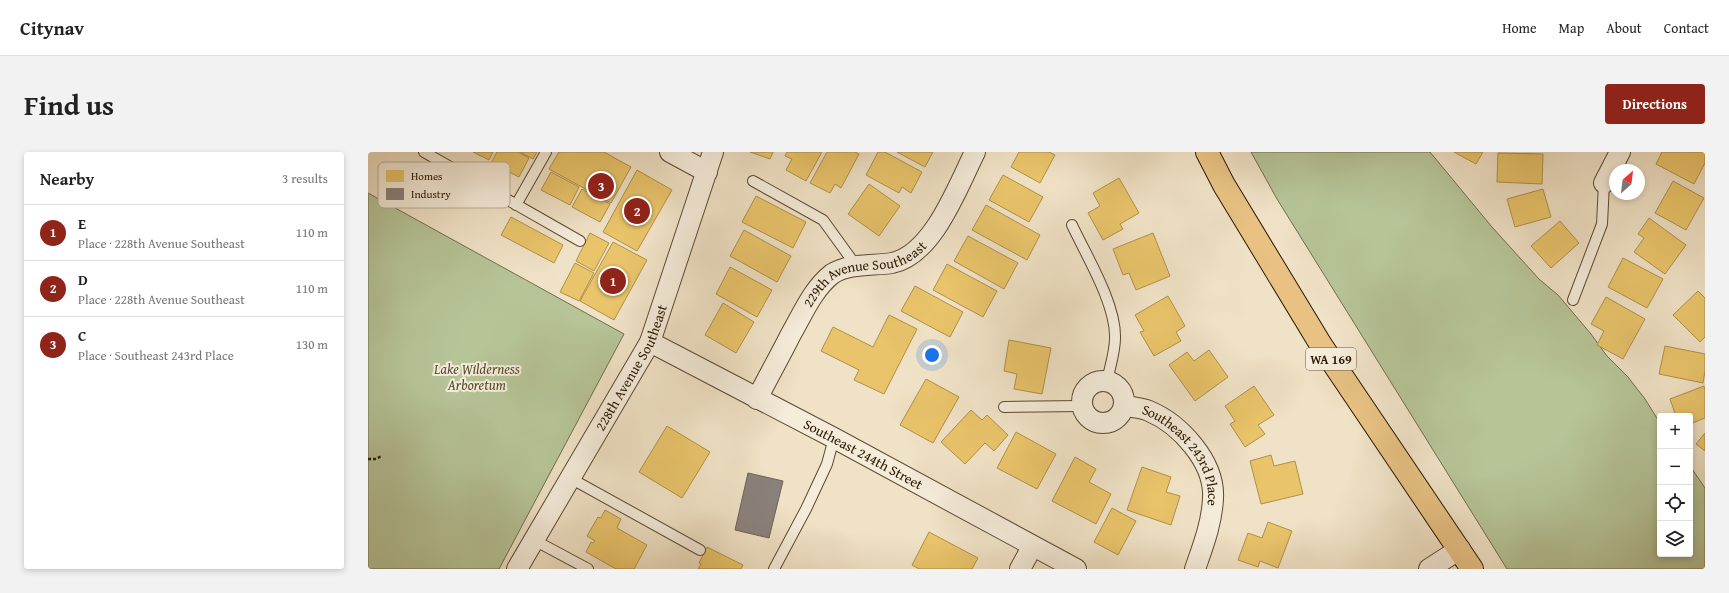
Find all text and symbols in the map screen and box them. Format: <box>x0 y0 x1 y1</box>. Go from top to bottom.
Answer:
text: Citynav <box>20 14 84 42</box>
text: Home <box>1502 18 1537 38</box>
text: Map <box>1559 18 1584 38</box>
text: About <box>1606 18 1642 38</box>
text: Contact <box>1664 18 1709 38</box>
text: Find us <box>24 84 114 125</box>
button: Directions <box>1605 84 1705 124</box>
legend <box>378 162 510 208</box>
north arrow <box>1609 164 1645 200</box>
text: Nearby <box>40 166 94 191</box>
text: Homes <box>411 168 442 184</box>
text: 3 results <box>282 169 328 188</box>
pin: 3 <box>588 171 614 201</box>
text: Industry <box>411 186 451 202</box>
pin: 2 <box>624 196 650 226</box>
text: E <box>78 213 86 234</box>
text: 1 <box>50 223 56 242</box>
text: 110 m <box>296 223 328 242</box>
text: Place · 228th Avenue Southeast <box>78 234 245 253</box>
street label: 229th Avenue Southeast <box>798 236 931 311</box>
pin: 1 <box>600 266 626 296</box>
text: D <box>78 269 88 290</box>
text: 2 <box>50 279 56 298</box>
text: 110 m <box>296 279 328 298</box>
text: Place · 228th Avenue Southeast <box>78 290 245 309</box>
street label: 228th Avenue Southeast <box>590 302 672 434</box>
text: C <box>78 325 86 346</box>
text: 3 <box>50 335 56 354</box>
text: 130 m <box>296 335 328 354</box>
your location <box>922 345 942 365</box>
text: Place · Southeast 243rd Place <box>78 346 234 365</box>
road number: WA 169 <box>1306 348 1356 370</box>
park label: Lake Wilderness Arboretum <box>433 359 520 395</box>
street label: Southeast 243rd Place <box>1140 399 1223 507</box>
map controls <box>1657 413 1693 557</box>
button: + <box>1657 413 1693 449</box>
street label: Southeast 244th Street <box>800 414 927 494</box>
button: − <box>1657 449 1693 485</box>
button: locate <box>1657 485 1693 521</box>
button: layers <box>1657 521 1693 557</box>

